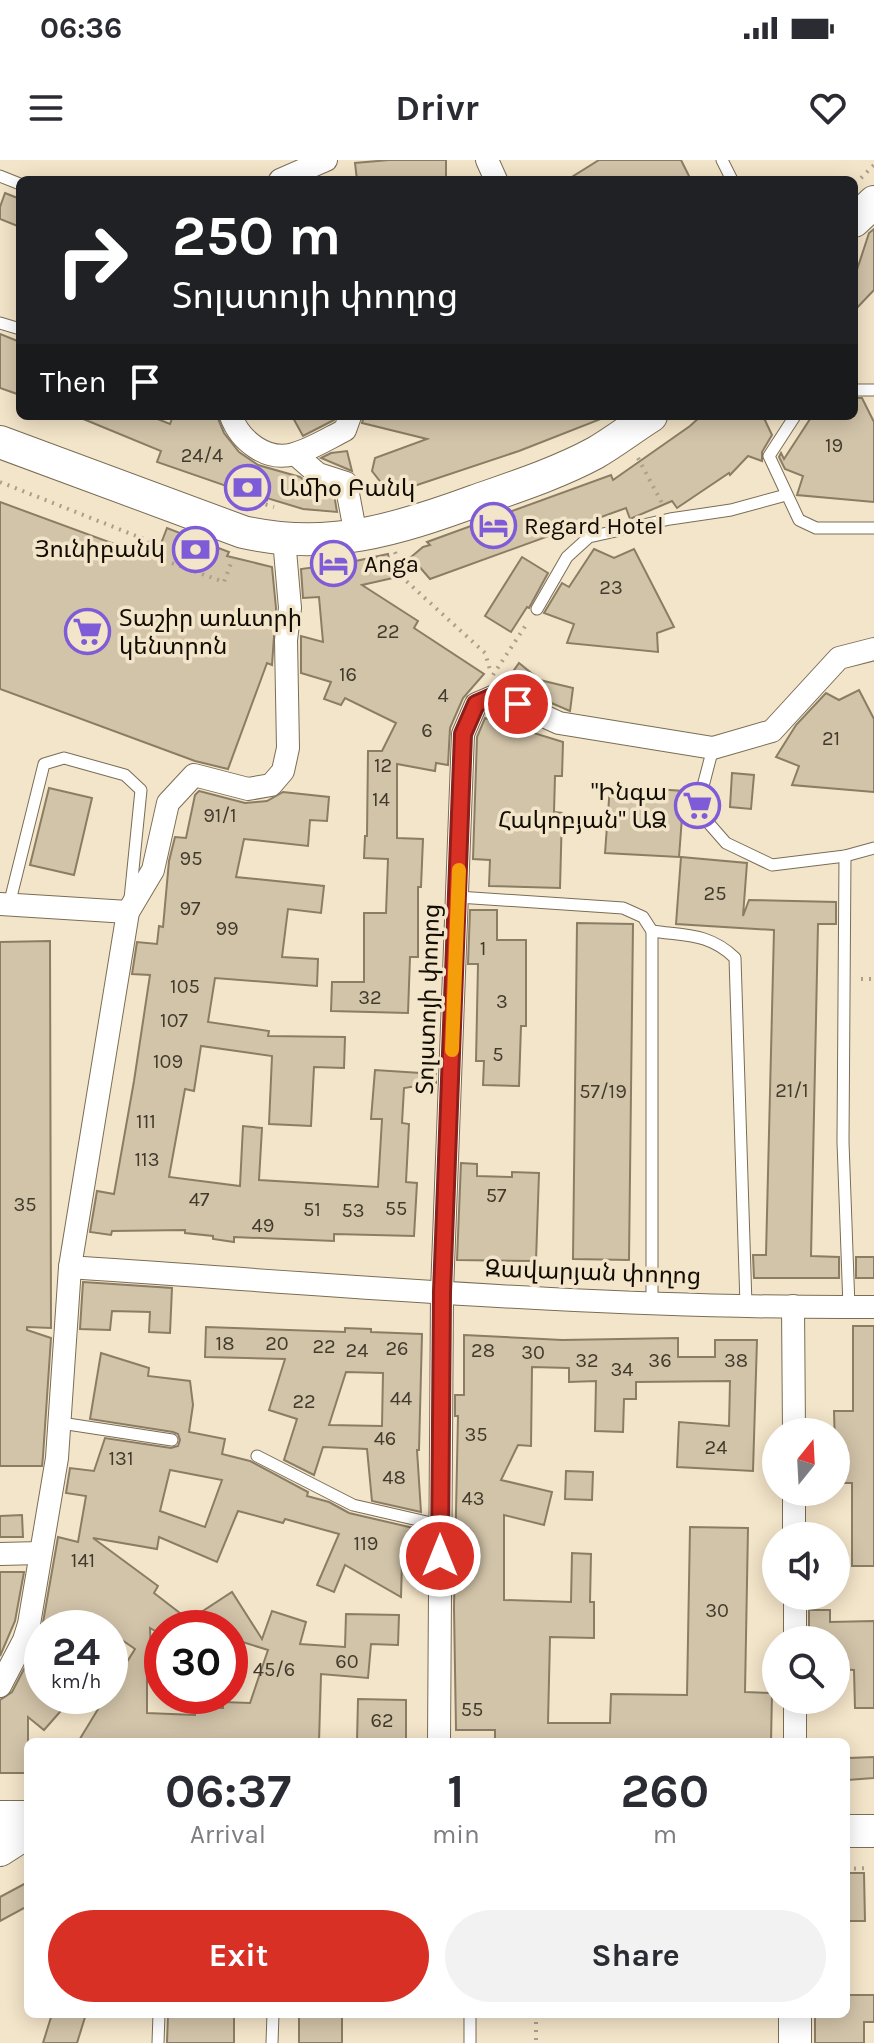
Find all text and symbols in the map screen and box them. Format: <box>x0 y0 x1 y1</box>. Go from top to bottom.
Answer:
text: 06:36 <box>40 10 122 46</box>
icon: menu <box>24 86 68 130</box>
icon: heart <box>806 86 850 130</box>
text: Drivr <box>395 87 479 129</box>
text: 250 m <box>172 203 341 268</box>
icon: right <box>40 208 144 312</box>
text: Տոլստոյի փողոց <box>172 275 458 317</box>
icon: arrive <box>123 360 167 404</box>
text: Then <box>40 364 107 400</box>
house number: 19 <box>825 434 843 457</box>
house number: 24/4 <box>181 444 223 467</box>
bank icon: Ամիօ Բանկ <box>224 464 272 512</box>
place label: Ամիօ Բանկ <box>279 474 415 502</box>
hotel icon: Regard Hotel <box>469 502 517 550</box>
place label: Regard Hotel <box>524 512 664 540</box>
bank icon: Յունիբանկ <box>172 525 220 573</box>
place label: Յունիբանկ <box>34 535 165 563</box>
hotel icon: Anga <box>309 540 357 588</box>
place label: Anga <box>364 550 419 578</box>
house number: 23 <box>599 576 623 599</box>
place label: Տաշիր առևտրի կենտրոն <box>119 604 302 660</box>
supermarket icon: Տաշիր առևտրի կենտրոն <box>64 608 112 656</box>
house number: 22 <box>376 620 400 643</box>
house number: 16 <box>339 663 357 686</box>
pin <box>484 670 552 738</box>
icon: arrive <box>496 682 540 726</box>
house number: 4 <box>437 684 449 707</box>
house number: 6 <box>421 719 433 742</box>
house number: 21 <box>822 727 840 750</box>
house number: 12 <box>374 754 392 777</box>
place label: "Ինգա Հակոբյան" ԱՁ <box>498 778 667 834</box>
supermarket icon: "Ինգա Հակոբյան" ԱՁ <box>674 782 722 830</box>
house number: 14 <box>372 788 390 811</box>
house number: 91/1 <box>203 804 237 827</box>
house number: 95 <box>180 847 202 870</box>
house number: 25 <box>704 882 726 905</box>
house number: 97 <box>180 897 201 920</box>
street label: Տոլստոյի փողոց <box>411 903 445 1095</box>
house number: 99 <box>215 917 239 940</box>
house number: 1 <box>480 937 486 960</box>
house number: 105 <box>170 975 200 998</box>
house number: 32 <box>358 986 382 1009</box>
house number: 3 <box>496 990 508 1013</box>
house number: 107 <box>160 1009 189 1032</box>
house number: 5 <box>492 1043 504 1066</box>
house number: 109 <box>153 1050 183 1073</box>
house number: 21/1 <box>775 1079 809 1102</box>
house number: 57/19 <box>579 1080 627 1103</box>
house number: 111 <box>136 1110 156 1133</box>
house number: 113 <box>134 1148 160 1171</box>
house number: 57 <box>486 1184 507 1207</box>
house number: 47 <box>189 1188 210 1211</box>
house number: 35 <box>13 1193 37 1216</box>
house number: 55 <box>385 1197 407 1220</box>
house number: 51 <box>303 1198 321 1221</box>
house number: 53 <box>341 1199 365 1222</box>
house number: 49 <box>252 1214 274 1237</box>
street label: Զավարյան փողոց <box>484 1254 702 1290</box>
house number: 18 <box>216 1332 234 1355</box>
house number: 20 <box>265 1332 289 1355</box>
house number: 22 <box>312 1335 336 1358</box>
house number: 26 <box>385 1337 409 1360</box>
house number: 24 <box>346 1339 368 1362</box>
house number: 28 <box>471 1339 495 1362</box>
house number: 30 <box>521 1341 545 1364</box>
house number: 32 <box>575 1349 599 1372</box>
house number: 36 <box>648 1349 672 1372</box>
house number: 38 <box>724 1349 748 1372</box>
house number: 34 <box>611 1358 633 1381</box>
house number: 44 <box>390 1387 412 1410</box>
house number: 22 <box>292 1390 316 1413</box>
north arrow <box>762 1418 850 1506</box>
map controls <box>762 1418 850 1714</box>
house number: 35 <box>464 1423 488 1446</box>
house number: 46 <box>374 1427 396 1450</box>
house number: 24 <box>705 1436 727 1459</box>
house number: 131 <box>108 1447 134 1470</box>
house number: 48 <box>382 1466 406 1489</box>
house number: 43 <box>462 1487 484 1510</box>
position arrow <box>398 1514 482 1598</box>
button: sound <box>762 1522 850 1610</box>
house number: 119 <box>354 1532 378 1555</box>
house number: 141 <box>71 1549 95 1572</box>
house number: 30 <box>705 1599 729 1622</box>
speed limit sign: 30 <box>144 1610 248 1714</box>
button: search <box>762 1626 850 1714</box>
text: 24 <box>52 1628 100 1675</box>
house number: 60 <box>335 1650 359 1673</box>
house number: 45/6 <box>253 1658 295 1681</box>
text: km/h <box>51 1670 101 1693</box>
house number: 55 <box>461 1698 483 1721</box>
house number: 62 <box>370 1709 394 1732</box>
text: 06:37 <box>165 1763 291 1819</box>
text: 1 <box>447 1763 464 1819</box>
text: 260 <box>621 1763 709 1819</box>
text: Arrival <box>190 1819 266 1850</box>
text: min <box>432 1819 480 1850</box>
text: m <box>653 1819 677 1850</box>
button: Exit <box>48 1910 429 2002</box>
button: Share <box>445 1910 826 2002</box>

